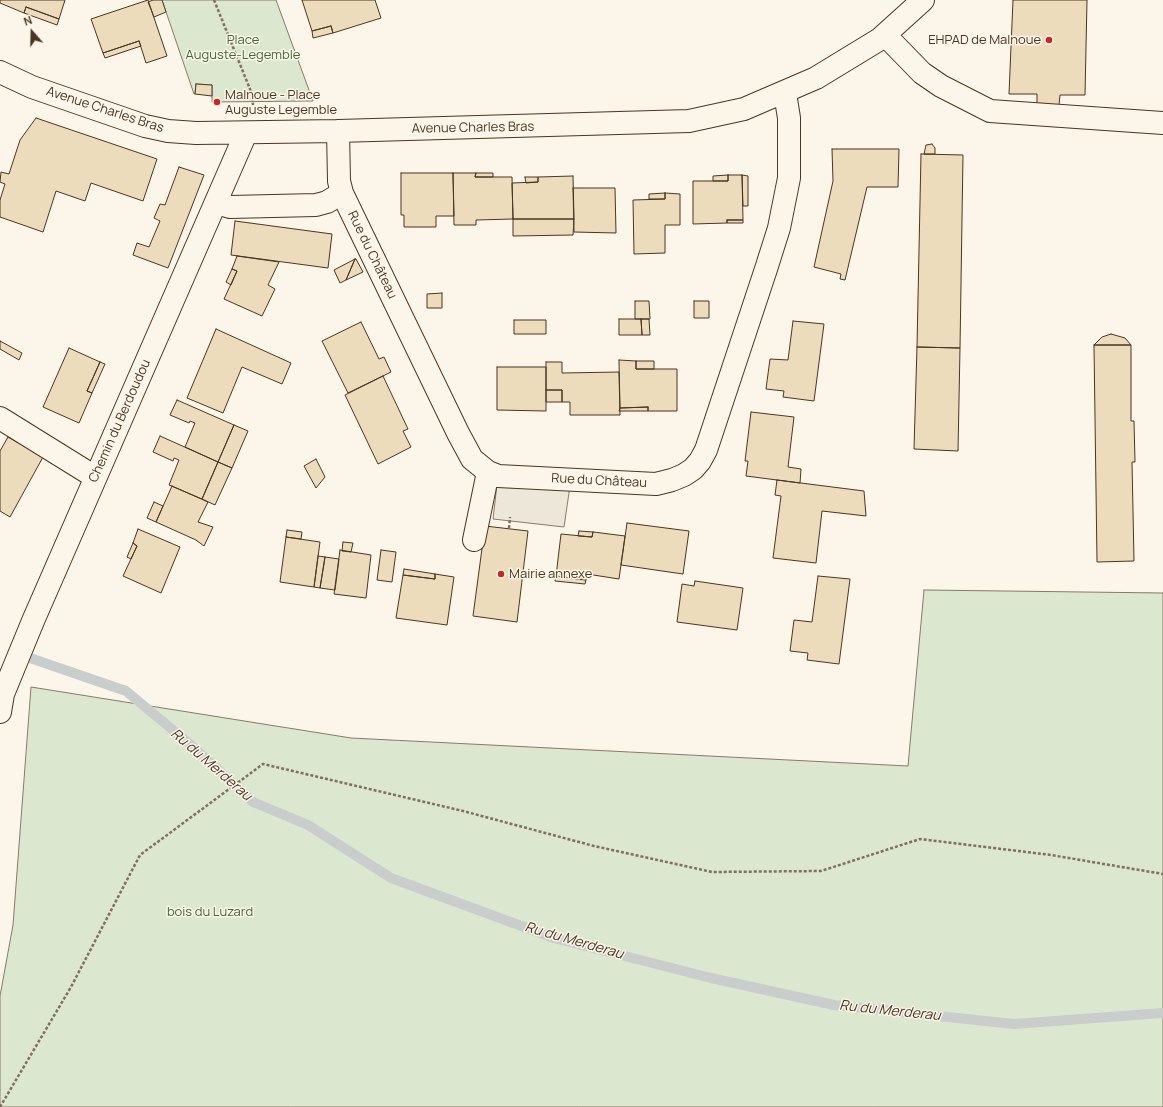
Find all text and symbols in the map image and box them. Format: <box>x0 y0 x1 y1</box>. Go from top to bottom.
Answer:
north arrow <box>12 12 52 52</box>
text: N <box>21 12 34 29</box>
park label: Place Auguste-Legemble <box>186 32 300 63</box>
place label: EHPAD de Malnoue <box>928 32 1041 48</box>
marker: EHPAD de Malnoue <box>1044 35 1054 45</box>
street label: Avenue Charles Bras <box>44 84 166 136</box>
place label: Malnoue - Place Auguste Legemble <box>225 87 337 118</box>
marker: Malnoue - Place Auguste Legemble <box>212 97 222 107</box>
street label: Avenue Charles Bras <box>412 119 534 137</box>
street label: Rue du Château <box>344 209 400 301</box>
street label: Chemin du Berdoudou <box>86 357 154 485</box>
street label: Rue du Château <box>551 471 647 491</box>
place label: Mairie annexe <box>509 566 592 582</box>
marker: Mairie annexe <box>496 569 506 579</box>
water label: Ru du Merderau <box>167 725 255 805</box>
park label: bois du Luzard <box>167 904 253 920</box>
water label: Ru du Merderau <box>523 919 625 963</box>
water label: Ru du Merderau <box>839 997 941 1025</box>

